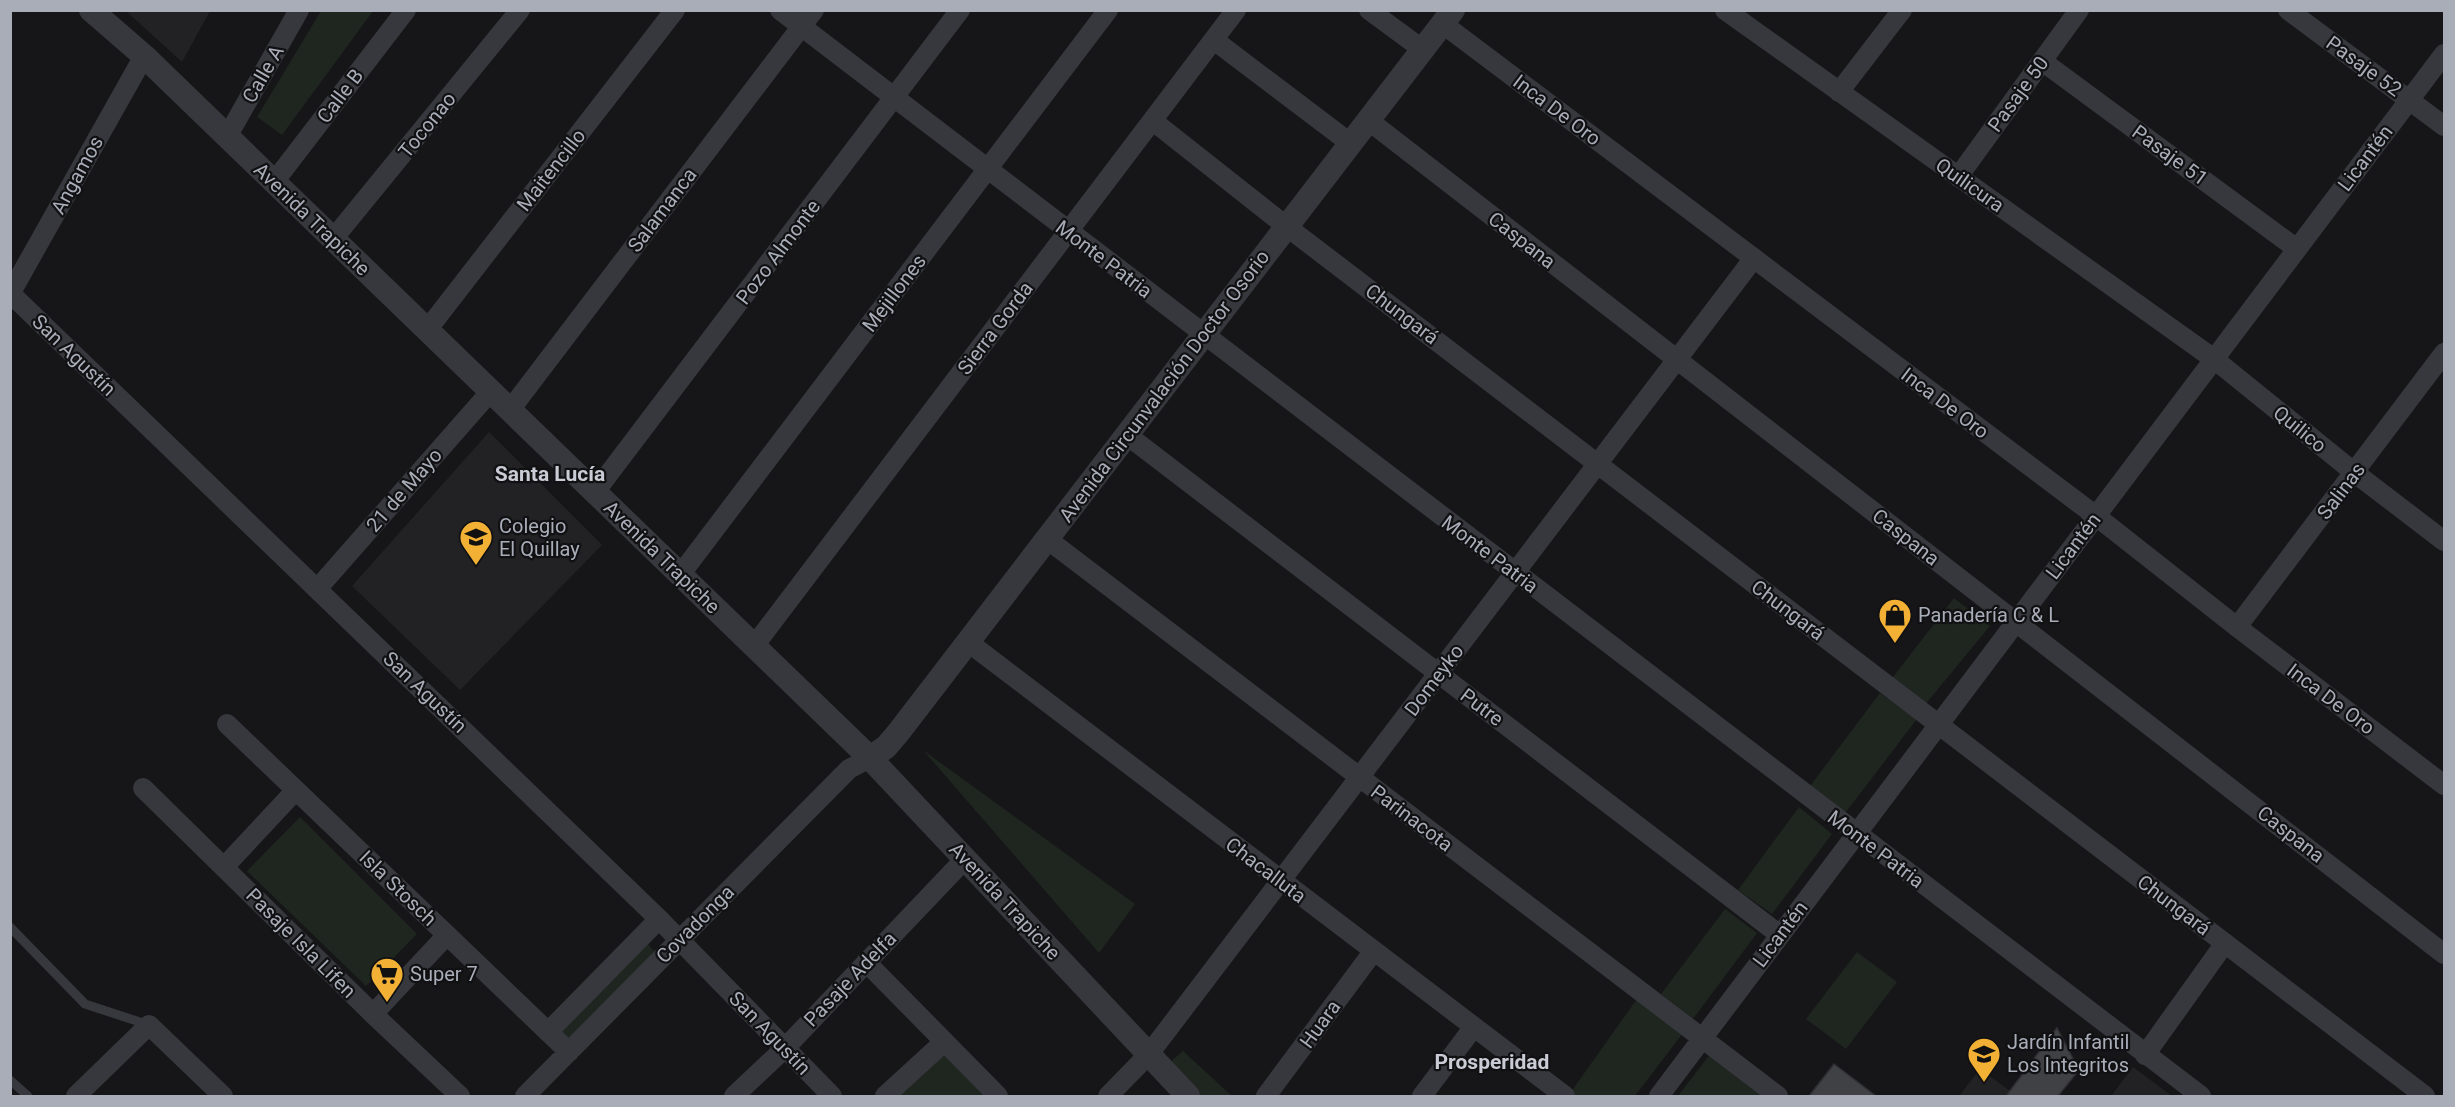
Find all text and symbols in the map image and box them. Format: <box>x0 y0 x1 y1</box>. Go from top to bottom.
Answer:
street label: Pasaje 52 <box>2322 31 2406 101</box>
street label: Calle A <box>237 41 289 107</box>
street label: Pasaje 50 <box>1983 52 2053 136</box>
street label: Calle B <box>312 64 368 128</box>
street label: Inca De Oro <box>1509 69 1605 151</box>
street label: Toconao <box>393 87 461 163</box>
street label: Pasaje 51 <box>2128 120 2212 190</box>
street label: Licantén <box>2332 120 2398 196</box>
street label: Maitencillo <box>511 124 591 216</box>
street label: Angamos <box>46 132 108 218</box>
street label: Quilicura <box>1931 153 2009 217</box>
street label: Avenida Trapiche <box>249 158 375 280</box>
street label: Salamanca <box>623 163 701 257</box>
street label: Pozo Almonte <box>731 195 825 309</box>
street label: Caspana <box>1484 206 1560 274</box>
street label: Monte Patria <box>1051 215 1157 303</box>
street label: Avenida Circunvalación Doctor Osorio <box>1054 245 1274 527</box>
street label: Mejillones <box>857 250 931 336</box>
street label: Sierra Gorda <box>952 277 1038 379</box>
street label: Chungará <box>1361 279 1443 349</box>
street label: San Agustín <box>27 309 121 401</box>
street label: Inca De Oro <box>1897 362 1993 444</box>
street label: Quilico <box>2269 400 2331 458</box>
street label: 21 de Mayo <box>361 443 447 537</box>
street label: Salinas <box>2312 458 2370 524</box>
district label: Santa Lucía <box>495 462 605 486</box>
street label: Avenida Trapiche <box>599 496 725 618</box>
street label: Caspana <box>1868 503 1944 571</box>
street label: Licantén <box>2040 508 2106 584</box>
street label: Monte Patria <box>1437 510 1543 598</box>
place label: Colegio El Quillay <box>499 514 580 561</box>
school or university icon: Colegio El Quillay <box>458 519 494 566</box>
street label: Chungará <box>1747 575 1829 645</box>
shop icon: Panadería C & L <box>1877 597 1913 644</box>
place label: Panadería C & L <box>1918 603 2059 627</box>
street label: Domeyko <box>1399 639 1469 721</box>
street label: San Agustín <box>378 646 472 738</box>
street label: Inca De Oro <box>2283 658 2379 740</box>
street label: Putre <box>1456 683 1508 731</box>
street label: Parinacota <box>1366 779 1458 857</box>
street label: Caspana <box>2253 800 2329 868</box>
street label: Monte Patria <box>1823 805 1929 893</box>
street label: Chacalluta <box>1221 832 1311 908</box>
street label: Avenida Trapiche <box>944 837 1066 965</box>
street label: Isla Stosch <box>354 845 442 931</box>
street label: Chungará <box>2133 870 2215 940</box>
street label: Covadonga <box>651 880 739 968</box>
street label: Pasaje Isla Lifen <box>241 883 361 1003</box>
street label: Licantén <box>1747 896 1813 972</box>
street label: Pasaje Adelfa <box>799 927 901 1031</box>
supermarket icon: Super 7 <box>369 956 405 1003</box>
place label: Super 7 <box>410 962 478 986</box>
street label: San Agustín <box>724 986 816 1080</box>
street label: Huara <box>1295 995 1345 1053</box>
place label: Jardín Infantil Los Integritos <box>2007 1030 2129 1077</box>
school or university icon: Jardín Infantil Los Integritos <box>1966 1036 2002 1083</box>
district label: Prosperidad <box>1435 1050 1549 1074</box>

